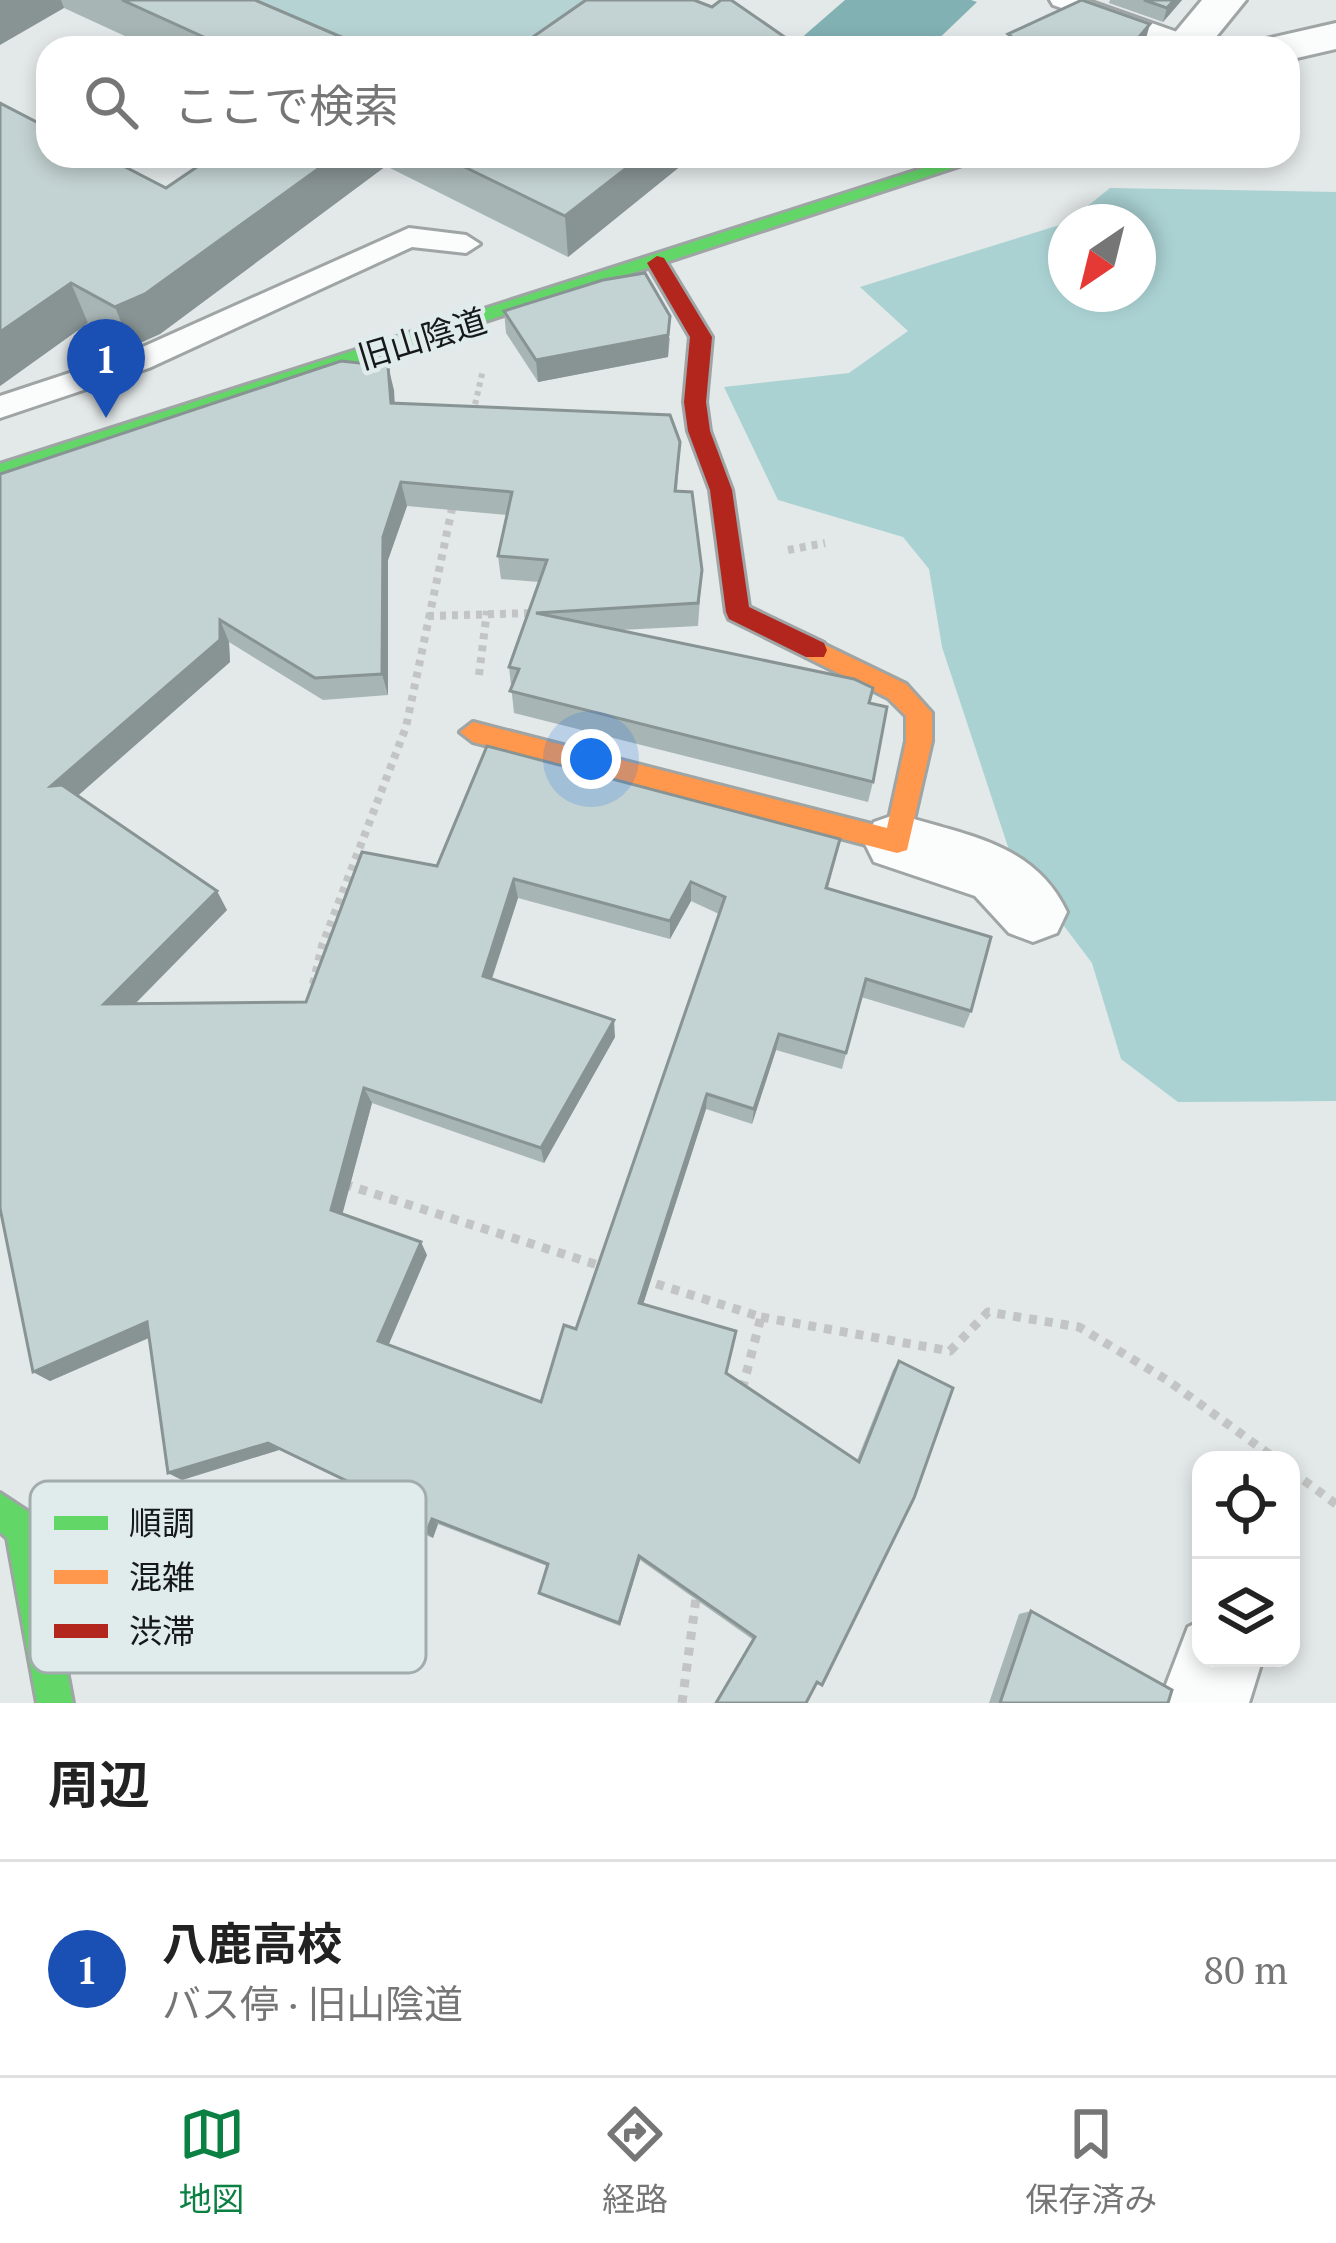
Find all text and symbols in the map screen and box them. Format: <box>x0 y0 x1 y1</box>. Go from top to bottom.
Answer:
search box <box>36 36 1300 168</box>
icon: search <box>78 69 144 135</box>
text: ここで検索 <box>174 75 399 135</box>
north arrow <box>1048 204 1156 312</box>
street label: 旧山陰道 <box>353 298 491 378</box>
pin: 1 <box>67 319 145 418</box>
your location <box>561 729 621 789</box>
map controls <box>1192 1451 1300 1667</box>
button: locate <box>1192 1451 1300 1559</box>
legend <box>30 1481 426 1673</box>
text: 順調 <box>129 1501 195 1544</box>
text: 混雑 <box>129 1555 195 1598</box>
button: layers <box>1192 1559 1300 1667</box>
text: 渋滞 <box>129 1609 195 1652</box>
text: 周辺 <box>48 1750 150 1818</box>
text: 八鹿高校 <box>162 1913 342 1973</box>
text: 1 <box>76 1943 98 1995</box>
text: 80 m <box>1203 1943 1288 1995</box>
text: バス停 · 旧山陰道 <box>162 1977 463 2029</box>
tab: 地図 <box>179 2101 245 2221</box>
tab: 経路 <box>602 2101 668 2221</box>
tab: 保存済み <box>1025 2101 1157 2221</box>

